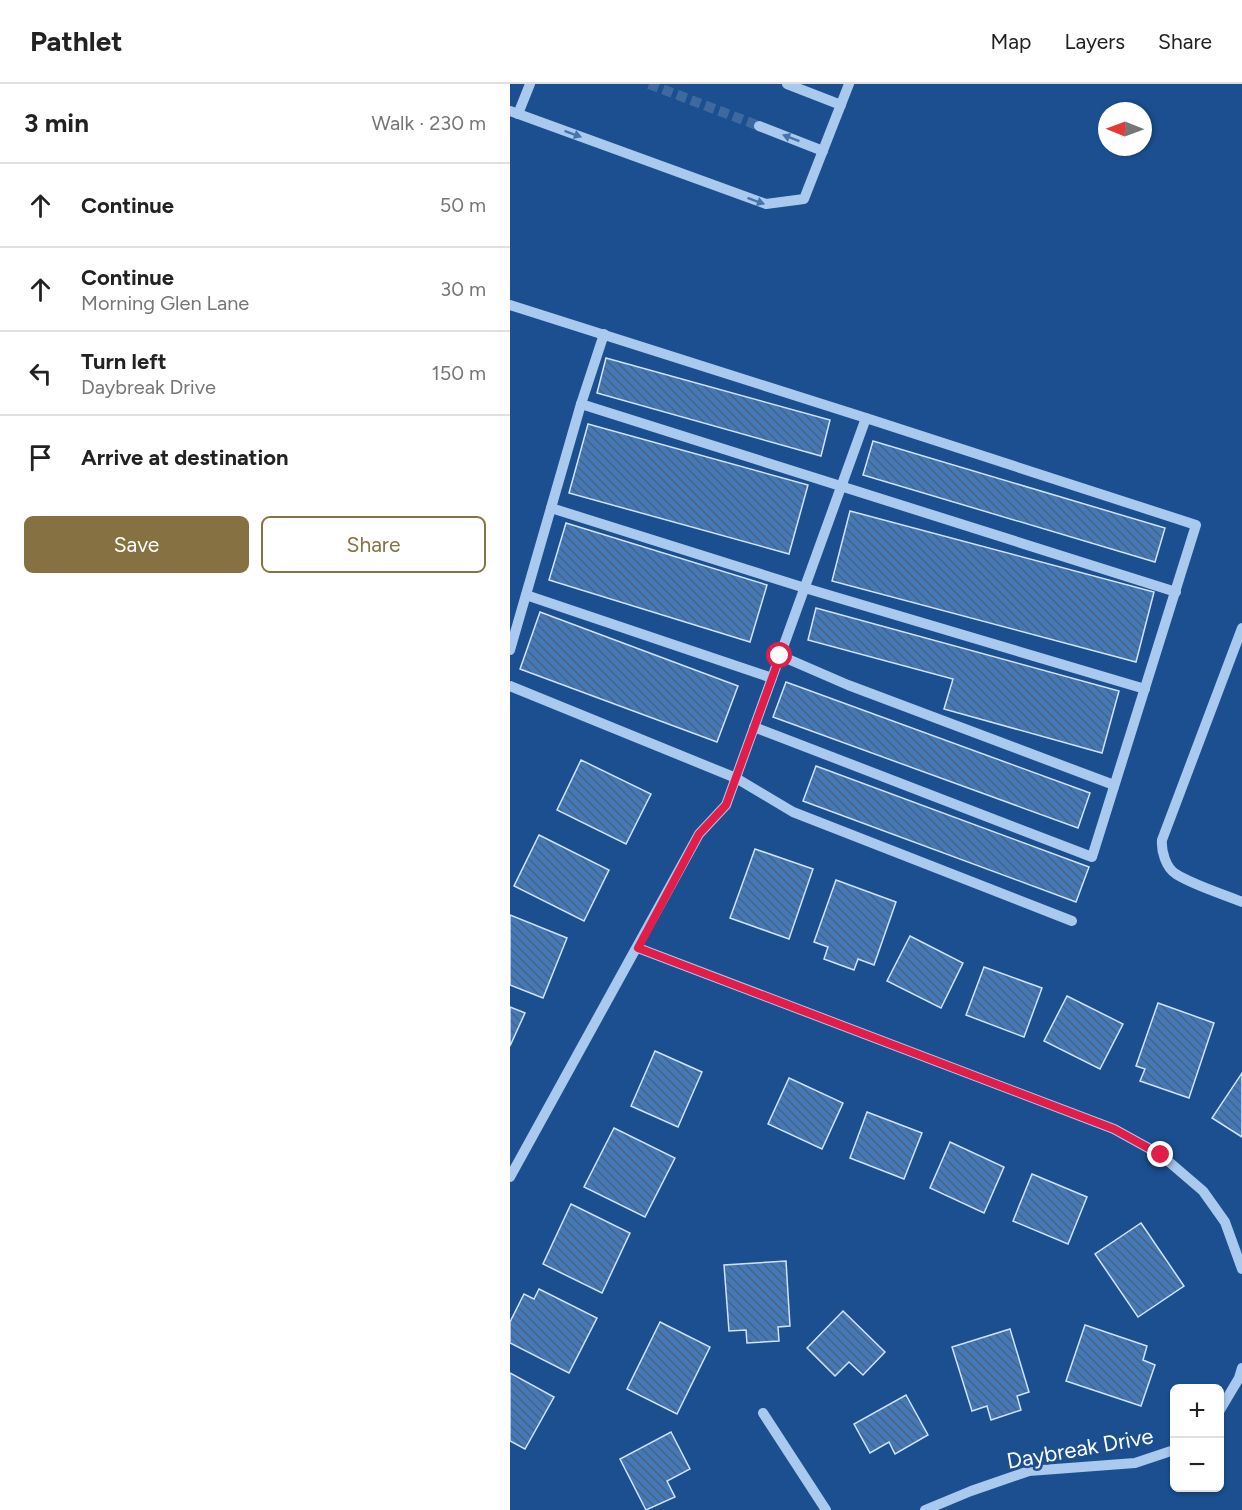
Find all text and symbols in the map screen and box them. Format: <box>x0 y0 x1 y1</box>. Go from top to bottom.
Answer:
text: Pathlet <box>30 24 122 58</box>
text: Map <box>991 29 1031 54</box>
text: Layers <box>1064 29 1125 54</box>
text: Share <box>1158 29 1212 54</box>
north arrow <box>1098 102 1152 156</box>
text: 3 min <box>24 107 89 139</box>
text: Walk · 230 m <box>372 111 486 135</box>
one-way arrow <box>564 130 582 140</box>
one-way arrow <box>782 133 800 143</box>
icon: ahead <box>24 189 57 222</box>
text: Continue <box>81 192 174 219</box>
text: 50 m <box>440 193 486 217</box>
one-way arrow <box>748 196 766 206</box>
text: Continue <box>81 264 174 291</box>
icon: ahead <box>24 273 57 306</box>
text: 30 m <box>440 277 486 301</box>
text: Morning Glen Lane <box>81 291 249 315</box>
text: Turn left <box>81 348 167 375</box>
icon: left <box>24 357 57 390</box>
text: 150 m <box>431 361 486 385</box>
text: Daybreak Drive <box>81 375 216 399</box>
icon: arrive <box>24 441 57 474</box>
text: Arrive at destination <box>81 444 289 471</box>
button: Save <box>24 516 249 573</box>
button: Share <box>261 516 486 573</box>
route start <box>766 642 792 668</box>
route end <box>1147 1141 1173 1167</box>
map controls <box>1170 1384 1224 1492</box>
button: + <box>1170 1384 1224 1438</box>
street label: Daybreak Drive <box>1005 1422 1155 1475</box>
button: − <box>1170 1438 1224 1492</box>

